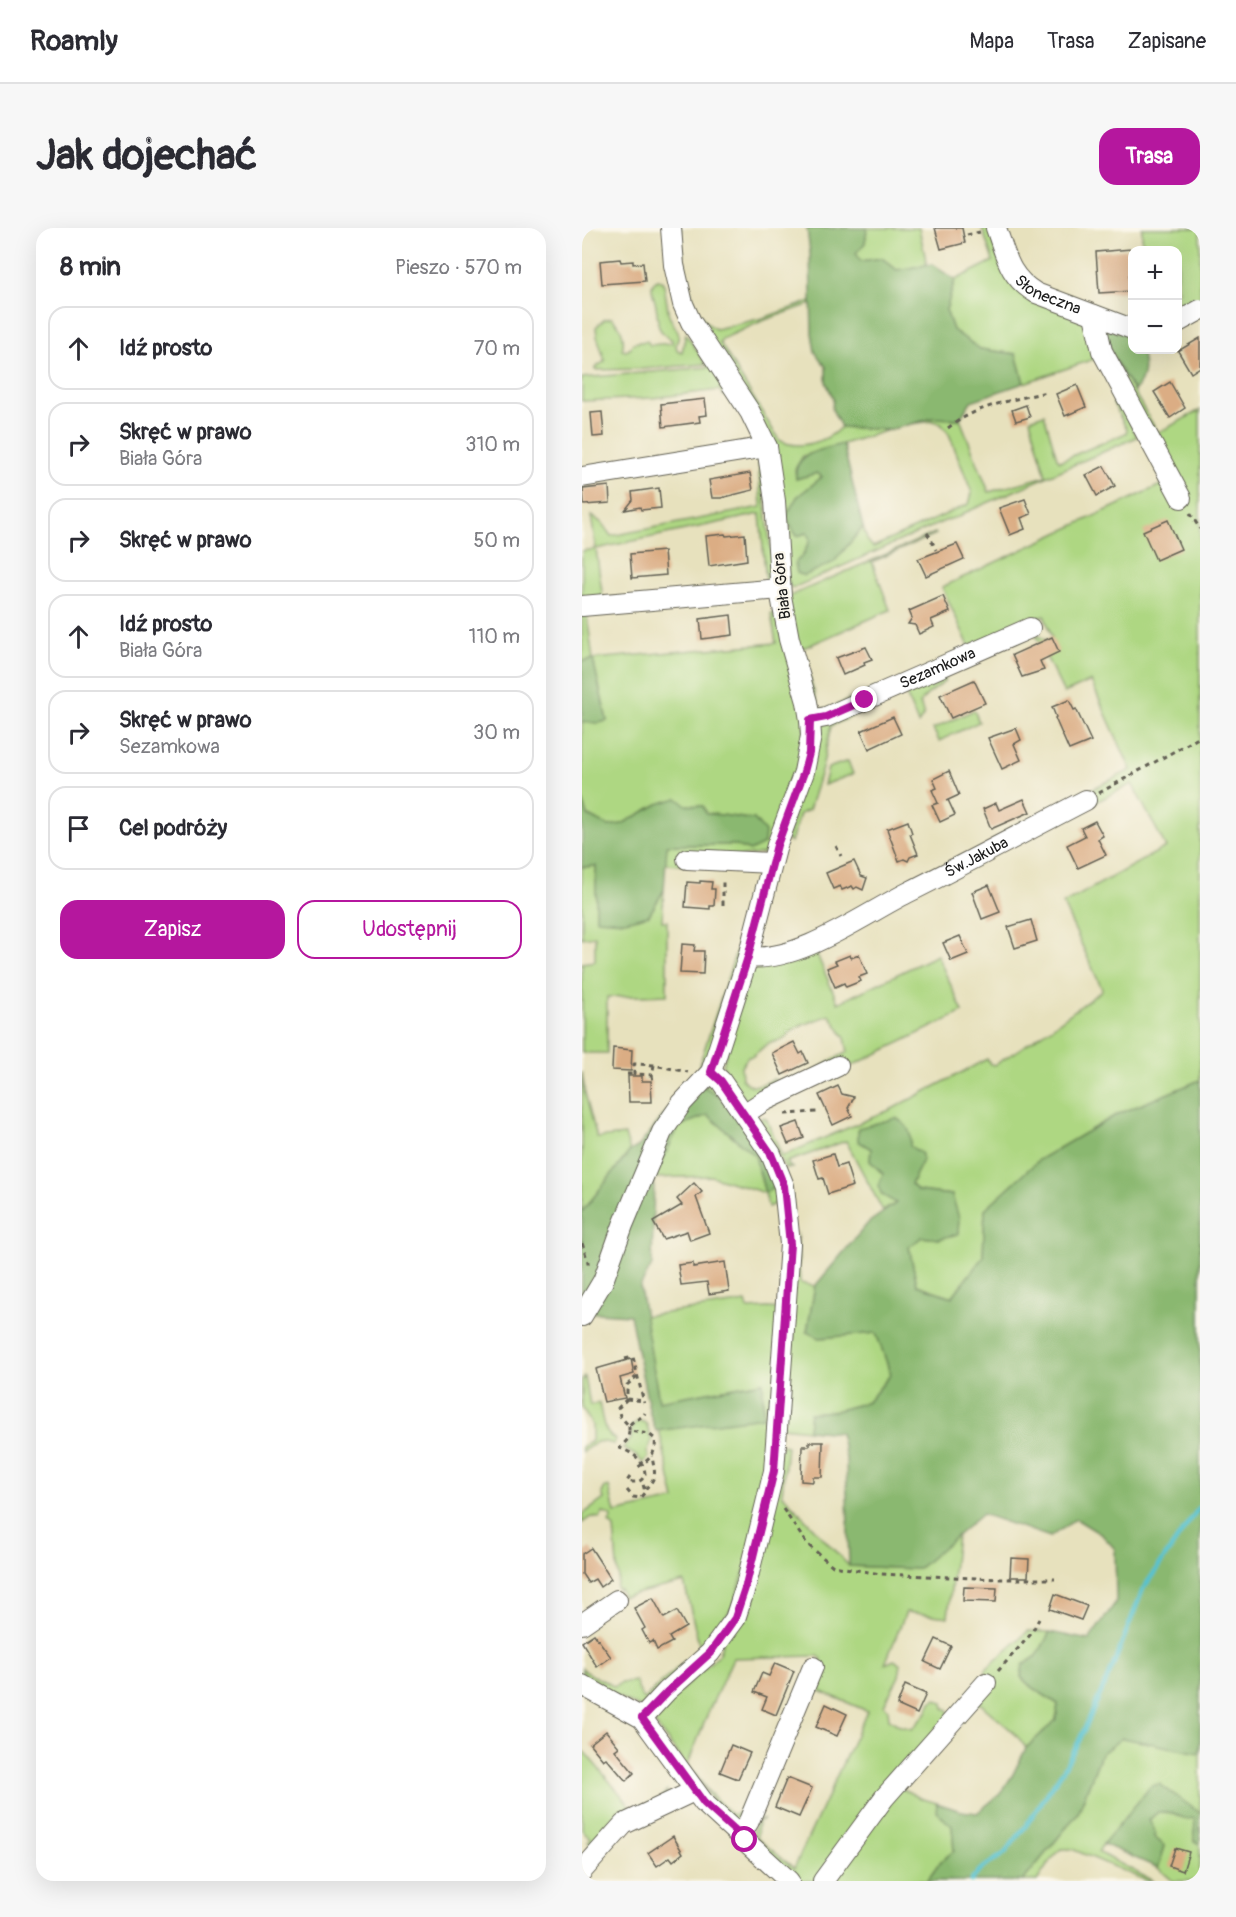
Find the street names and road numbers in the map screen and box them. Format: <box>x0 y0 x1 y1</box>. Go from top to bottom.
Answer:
street label: Słoneczna <box>1010 271 1084 319</box>
street label: Biała Góra <box>769 552 795 620</box>
street label: Sezamkowa <box>897 643 979 694</box>
street label: Św.Jakuba <box>941 832 1012 882</box>

